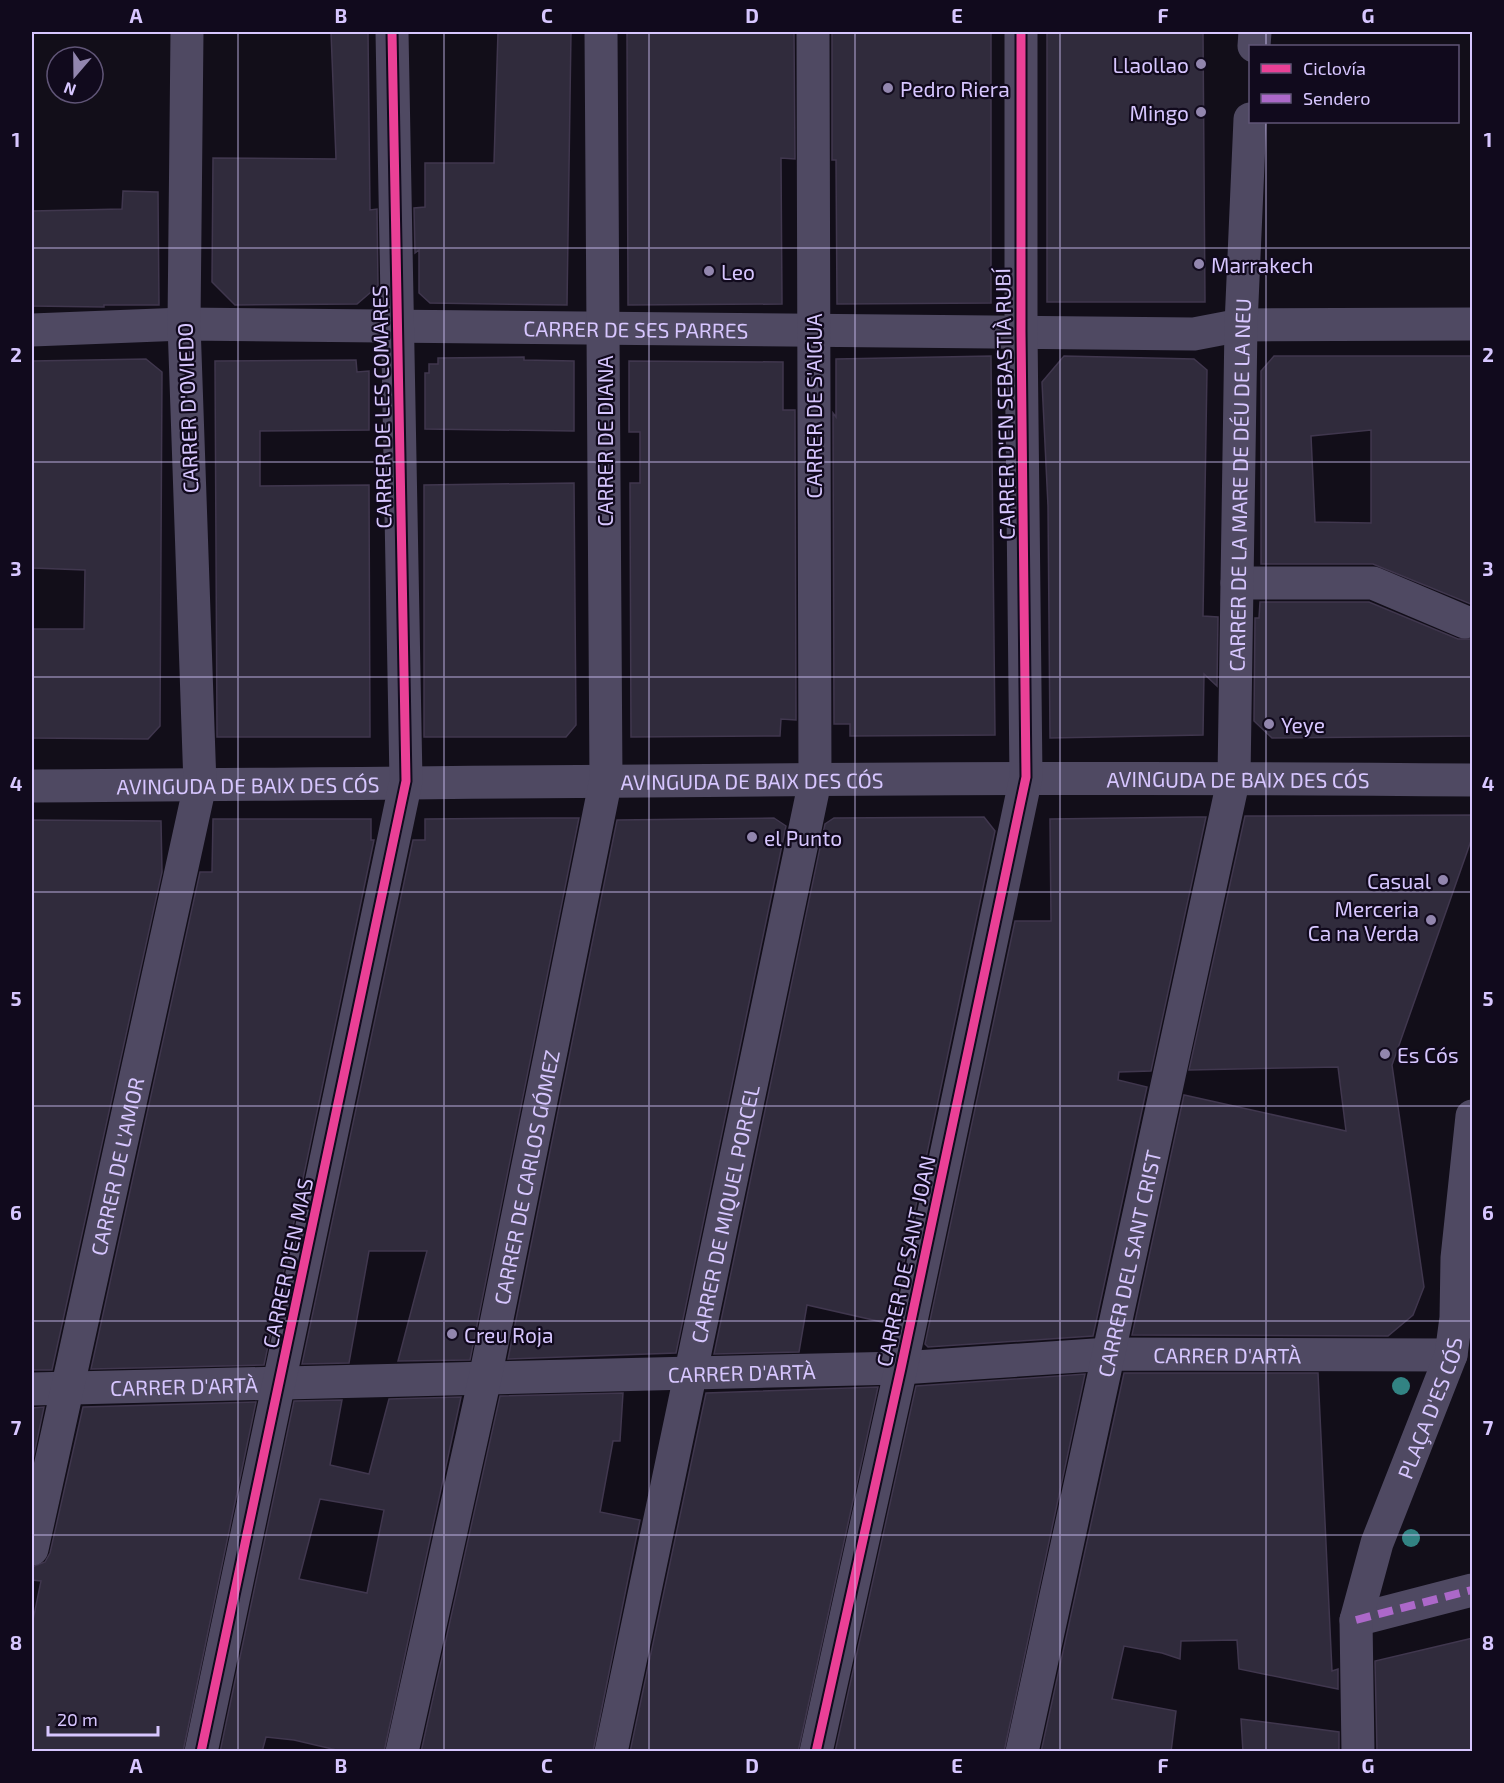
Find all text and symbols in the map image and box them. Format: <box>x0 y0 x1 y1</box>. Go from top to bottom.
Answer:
text: A <box>129 3 143 27</box>
text: B <box>335 3 347 27</box>
text: C <box>541 3 553 27</box>
text: D <box>745 3 759 27</box>
text: E <box>951 3 963 27</box>
text: F <box>1157 3 1169 27</box>
text: G <box>1362 3 1374 27</box>
north arrow <box>45 45 105 105</box>
legend <box>1249 45 1459 123</box>
place label: Llaollao <box>1113 52 1189 77</box>
marker: Llaollao <box>1194 57 1208 71</box>
text: Ciclovía <box>1303 57 1366 79</box>
place label: Pedro Riera <box>900 76 1010 101</box>
text: N <box>61 79 78 100</box>
marker: Pedro Riera <box>881 81 895 95</box>
text: Sendero <box>1303 87 1370 109</box>
place label: Mingo <box>1130 100 1189 125</box>
marker: Mingo <box>1194 105 1208 119</box>
text: 1 <box>12 127 20 151</box>
text: 1 <box>1484 127 1492 151</box>
place label: Marrakech <box>1211 252 1313 277</box>
marker: Marrakech <box>1192 257 1206 271</box>
place label: Leo <box>721 259 755 284</box>
marker: Leo <box>702 264 716 278</box>
street label: CARRER D'EN SEBASTIÀ RUBÍ <box>989 267 1019 540</box>
street label: CARRER DE LES COMARES <box>366 285 396 529</box>
street label: CARRER DE LA MARE DE DÉU DE LA NEU <box>1223 297 1255 672</box>
street label: CARRER DE S'AIGUA <box>801 314 826 498</box>
street label: CARRER DE SES PARRES <box>523 315 749 342</box>
street label: CARRER D'OVIEDO <box>172 322 202 494</box>
text: 2 <box>10 342 22 366</box>
text: 2 <box>1482 342 1494 366</box>
street label: CARRER DE DIANA <box>592 355 617 527</box>
text: 3 <box>10 556 22 580</box>
text: 3 <box>1482 556 1494 580</box>
place label: Yeye <box>1281 712 1325 737</box>
marker: Yeye <box>1262 717 1276 731</box>
street label: AVINGUDA DE BAIX DES CÓS <box>1106 766 1370 792</box>
street label: AVINGUDA DE BAIX DES CÓS <box>620 767 884 794</box>
text: 4 <box>10 771 23 795</box>
street label: AVINGUDA DE BAIX DES CÓS <box>116 771 380 798</box>
text: 4 <box>1482 771 1495 795</box>
place label: el Punto <box>764 825 842 850</box>
marker: el Punto <box>745 830 759 844</box>
place label: Casual <box>1367 868 1432 893</box>
marker: Casual <box>1436 873 1450 887</box>
place label: Merceria Ca na Verda <box>1308 896 1419 945</box>
marker: Merceria Ca na Verda <box>1424 913 1438 927</box>
text: 5 <box>10 986 22 1010</box>
text: 5 <box>1482 986 1494 1010</box>
place label: Es Cós <box>1397 1042 1459 1067</box>
marker: Es Cós <box>1378 1047 1392 1061</box>
street label: CARRER DE CARLOS GÓMEZ <box>488 1048 563 1307</box>
street label: CARRER DE L'AMOR <box>84 1075 148 1258</box>
street label: CARRER DE MIQUEL PORCEL <box>685 1082 763 1345</box>
street label: CARRER DEL SANT CRIST <box>1091 1148 1165 1379</box>
street label: CARRER DE SANT JOAN <box>870 1153 940 1369</box>
street label: CARRER D'EN MAS <box>257 1176 317 1350</box>
text: 6 <box>10 1200 22 1224</box>
text: 6 <box>1482 1200 1494 1224</box>
place label: Creu Roja <box>464 1322 554 1348</box>
marker: Creu Roja <box>445 1327 459 1341</box>
street label: PLAÇA D'ES CÓS <box>1391 1336 1466 1482</box>
street label: CARRER D'ARTÀ <box>1153 1342 1301 1367</box>
street label: CARRER D'ARTÀ <box>668 1358 816 1386</box>
street label: CARRER D'ARTÀ <box>110 1371 258 1400</box>
text: 7 <box>11 1415 22 1439</box>
text: 7 <box>1483 1415 1494 1439</box>
text: 8 <box>10 1630 22 1654</box>
text: 8 <box>1482 1630 1494 1654</box>
scale bar <box>48 1699 158 1737</box>
text: 20 m <box>57 1708 98 1730</box>
text: A <box>129 1753 143 1777</box>
text: B <box>335 1753 347 1777</box>
text: C <box>541 1753 553 1777</box>
text: D <box>745 1753 759 1777</box>
text: E <box>951 1753 963 1777</box>
text: F <box>1157 1753 1169 1777</box>
text: G <box>1362 1753 1374 1777</box>

